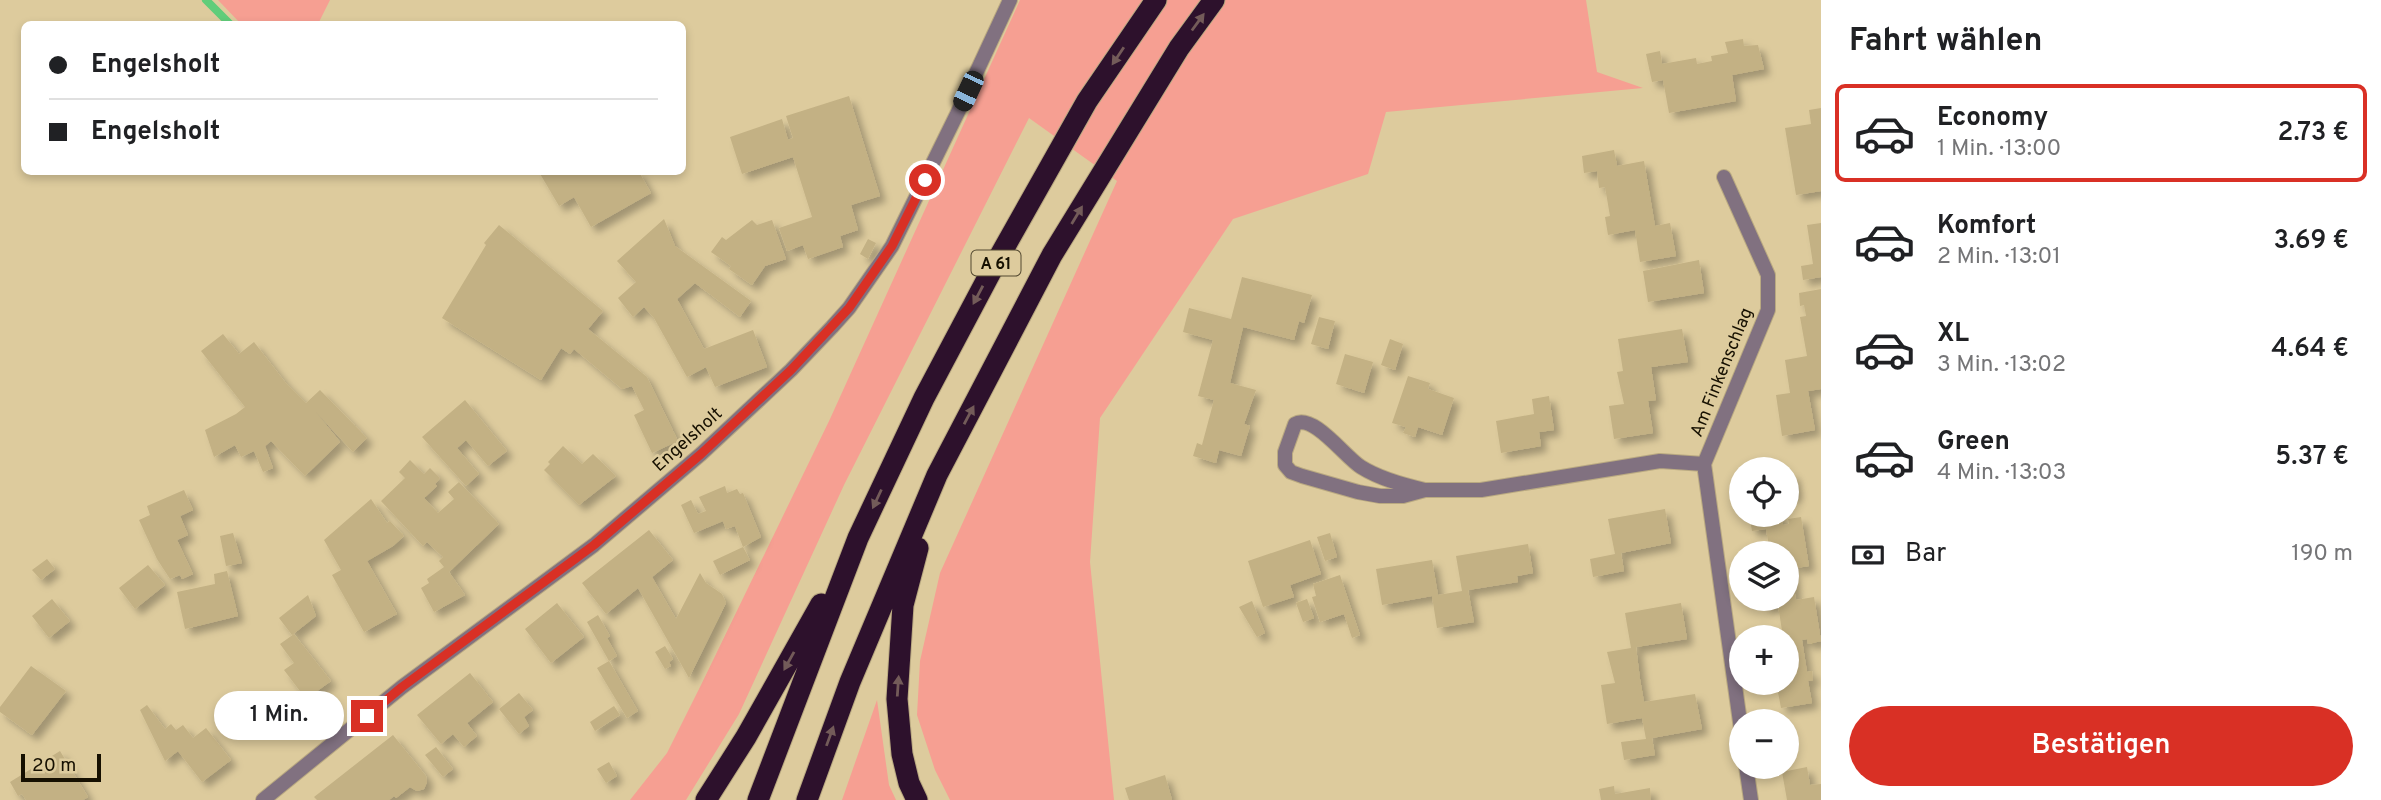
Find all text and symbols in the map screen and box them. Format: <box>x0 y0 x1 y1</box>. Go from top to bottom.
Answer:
one-way arrow <box>1190 13 1204 31</box>
text: Fahrt wählen <box>1849 22 2042 62</box>
one-way arrow <box>1111 47 1124 66</box>
text: Engelsholt <box>91 49 220 82</box>
car <box>950 68 987 114</box>
icon: car <box>1853 102 1916 165</box>
text: Economy <box>1937 102 2048 135</box>
text: Engelsholt <box>91 116 220 149</box>
text: 2.73 € <box>2277 117 2349 150</box>
text: 1 Min. · 13:00 <box>1937 135 2061 164</box>
route start <box>909 164 941 196</box>
one-way arrow <box>1071 205 1083 224</box>
icon: car <box>1853 210 1916 273</box>
text: Komfort <box>1937 210 2036 243</box>
text: 3.69 € <box>2274 225 2349 258</box>
text: 2 Min. · 13:01 <box>1937 243 2061 272</box>
road number: A 61 <box>972 250 1020 276</box>
one-way arrow <box>973 285 984 305</box>
street label: Am Finkenschlag <box>1686 304 1759 441</box>
icon: car <box>1853 318 1916 381</box>
text: XL <box>1937 318 1969 351</box>
text: 4.64 € <box>2271 333 2349 366</box>
text: 3 Min. · 13:02 <box>1937 351 2066 380</box>
street label: Engelsholt <box>648 403 728 477</box>
one-way arrow <box>963 405 974 425</box>
icon: car <box>1853 426 1916 489</box>
text: Green <box>1937 426 2010 459</box>
text: 5.37 € <box>2275 441 2349 474</box>
map controls <box>1729 457 1799 779</box>
button: locate <box>1729 457 1799 527</box>
text: 4 Min. · 13:03 <box>1937 459 2066 488</box>
one-way arrow <box>871 489 883 509</box>
icon: cash <box>1849 536 1887 574</box>
text: Bar <box>1905 538 1946 571</box>
text: 190 m <box>2291 540 2353 569</box>
button: layers <box>1729 541 1799 611</box>
button: + <box>1729 625 1799 695</box>
one-way arrow <box>783 652 795 671</box>
one-way arrow <box>893 674 904 696</box>
callout: 1 Min. <box>213 692 342 740</box>
route end <box>351 700 383 732</box>
text: 1 Min. <box>250 701 308 730</box>
button: Bestätigen <box>1849 706 2353 786</box>
button: − <box>1729 709 1799 779</box>
one-way arrow <box>825 725 836 746</box>
scale bar <box>21 751 102 783</box>
text: 20 m <box>32 754 76 778</box>

